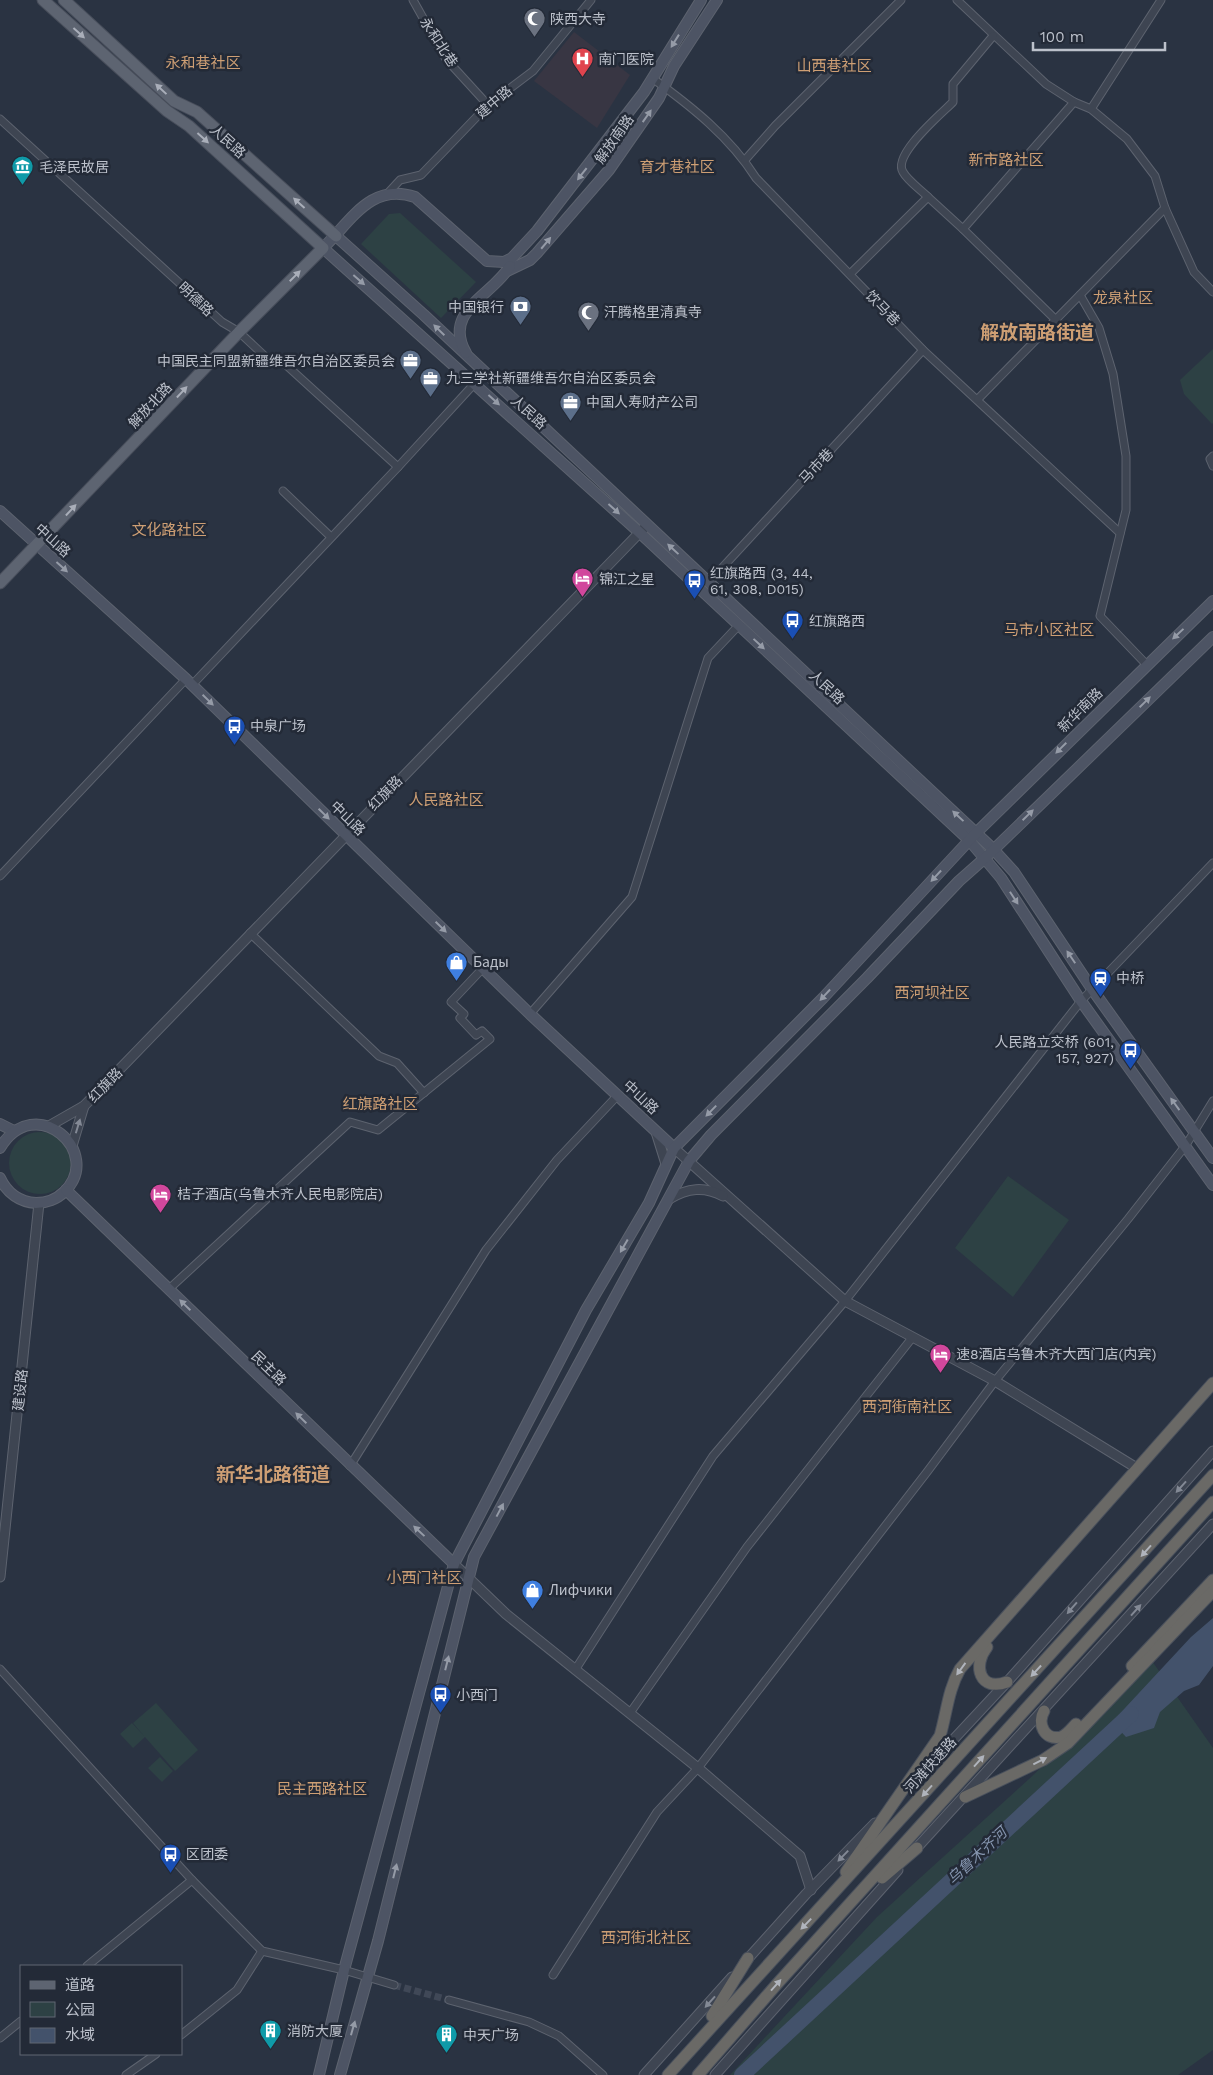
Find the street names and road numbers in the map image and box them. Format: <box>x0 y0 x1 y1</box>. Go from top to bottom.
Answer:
street label: 永和北巷 <box>417 14 461 70</box>
street label: 建中路 <box>473 82 515 122</box>
street label: 解放南路 <box>591 111 637 167</box>
street label: 人民路 <box>207 121 249 161</box>
street label: 明德路 <box>175 279 217 319</box>
street label: 饮马巷 <box>863 287 903 329</box>
street label: 解放北路 <box>125 379 175 431</box>
street label: 人民路 <box>508 392 550 432</box>
street label: 马市巷 <box>796 445 836 487</box>
street label: 中山路 <box>32 520 74 560</box>
street label: 人民路 <box>806 667 848 707</box>
street label: 新华南路 <box>1055 685 1105 735</box>
street label: 红旗路 <box>365 772 405 814</box>
street label: 中山路 <box>327 798 369 838</box>
street label: 红旗路 <box>85 1064 125 1106</box>
street label: 中山路 <box>620 1077 662 1117</box>
street label: 民主路 <box>248 1348 290 1388</box>
street label: 建设路 <box>10 1368 30 1412</box>
street label: 河滩快速路 <box>901 1734 959 1796</box>

